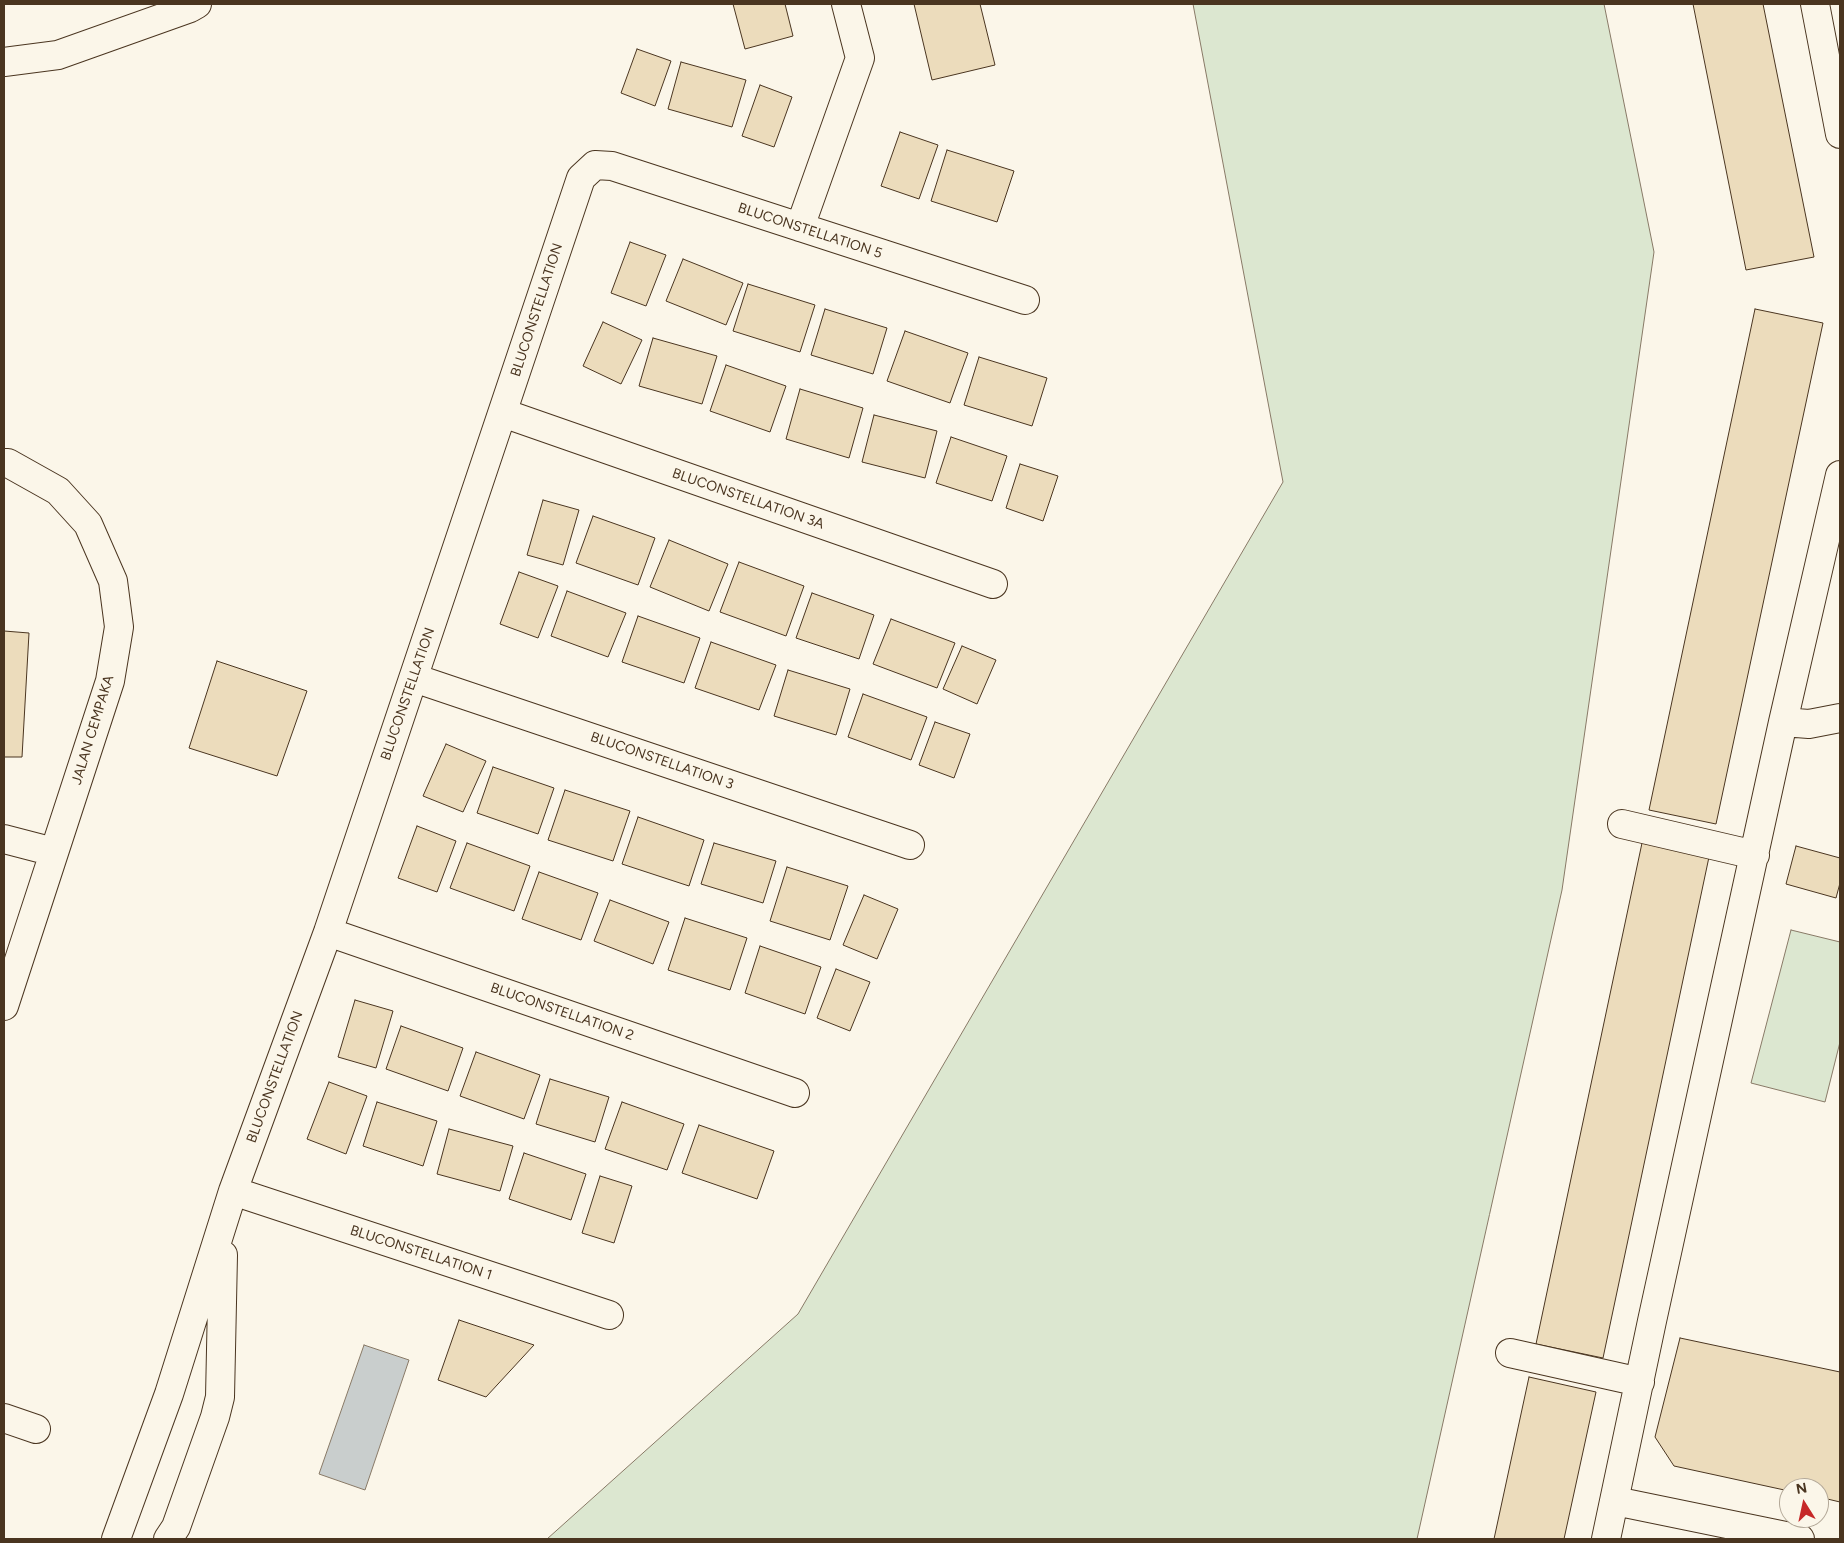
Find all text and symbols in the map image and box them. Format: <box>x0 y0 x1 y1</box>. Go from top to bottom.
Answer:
street label: BLUCONSTELLATION 5 <box>736 200 884 262</box>
street label: BLUCONSTELLATION <box>508 241 566 379</box>
street label: BLUCONSTELLATION 3A <box>670 465 826 533</box>
street label: BLUCONSTELLATION <box>377 625 439 763</box>
street label: JALAN CEMPAKA <box>68 673 118 787</box>
street label: BLUCONSTELLATION 3 <box>588 729 736 793</box>
street label: BLUCONSTELLATION 2 <box>488 980 636 1044</box>
street label: BLUCONSTELLATION <box>243 1009 307 1145</box>
street label: BLUCONSTELLATION 1 <box>348 1222 494 1284</box>
north arrow <box>1779 1478 1829 1528</box>
text: N <box>1795 1479 1808 1498</box>

